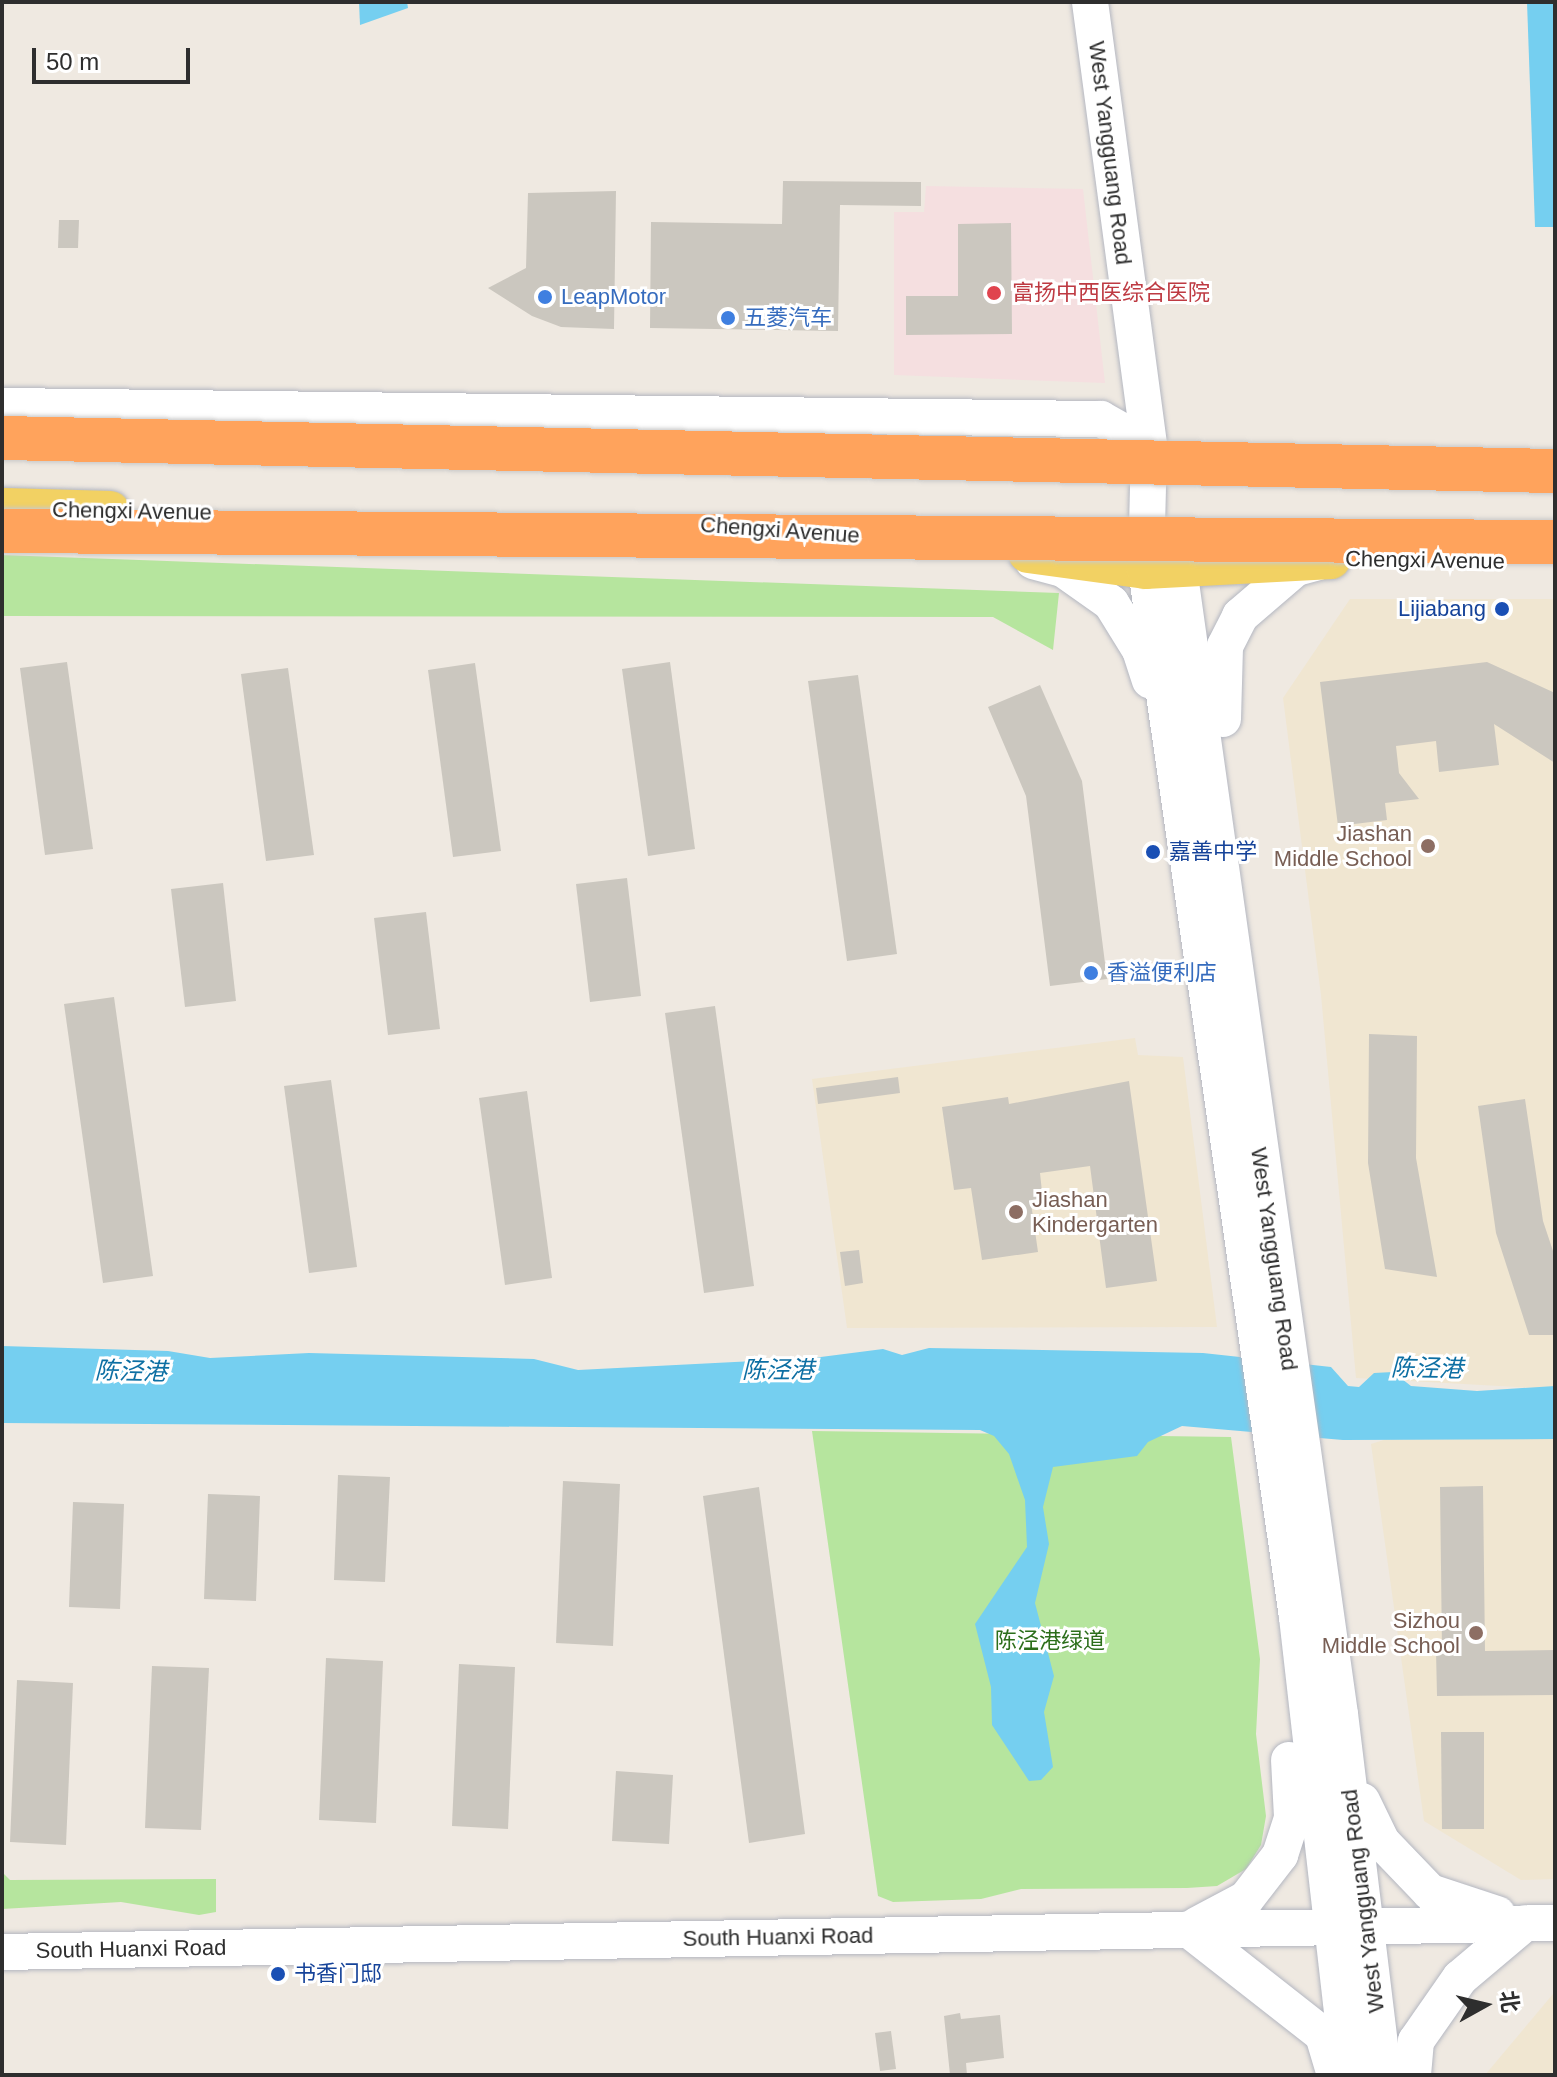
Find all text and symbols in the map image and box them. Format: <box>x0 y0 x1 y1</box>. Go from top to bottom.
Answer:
scale bar <box>36 32 194 82</box>
street label: West Yangguang Road <box>1083 40 1137 266</box>
text: 50 m <box>46 48 99 75</box>
place label: 富扬中西医综合医院 <box>1012 280 1210 306</box>
marker: 富扬中西医综合医院 <box>983 282 1005 304</box>
place label: LeapMotor <box>561 284 666 310</box>
marker: LeapMotor <box>536 288 554 306</box>
place label: 五菱汽车 <box>744 305 832 331</box>
marker: 五菱汽车 <box>719 309 737 327</box>
street label: Chengxi Avenue <box>51 496 213 526</box>
street label: Chengxi Avenue <box>699 511 861 549</box>
street label: Chengxi Avenue <box>1344 545 1506 575</box>
place label: Lijiabang <box>1398 596 1486 622</box>
marker: Lijiabang <box>1493 600 1511 618</box>
place label: Jiashan Middle School <box>1274 820 1412 872</box>
marker: Jiashan Middle School <box>1419 837 1437 855</box>
place label: 嘉善中学 <box>1169 839 1257 865</box>
marker: 嘉善中学 <box>1144 843 1162 861</box>
place label: 香溢便利店 <box>1107 960 1217 986</box>
marker: 香溢便利店 <box>1082 964 1100 982</box>
street label: West Yangguang Road <box>1245 1146 1303 1372</box>
place label: Jiashan Kindergarten <box>1032 1186 1158 1238</box>
marker: Jiashan Kindergarten <box>1007 1203 1025 1221</box>
water label: 陈泾港 <box>1391 1353 1463 1383</box>
water label: 陈泾港 <box>95 1356 167 1386</box>
water label: 陈泾港 <box>742 1356 814 1384</box>
place label: Sizhou Middle School <box>1322 1607 1460 1658</box>
marker: Sizhou Middle School <box>1467 1624 1485 1642</box>
park label: 陈泾港绿道 <box>995 1628 1105 1654</box>
street label: West Yangguang Road <box>1336 1788 1390 2014</box>
street label: South Huanxi Road <box>682 1922 874 1952</box>
street label: South Huanxi Road <box>35 1934 227 1964</box>
place label: 书香门邸 <box>294 1961 382 1987</box>
marker: 书香门邸 <box>269 1965 287 1983</box>
north arrow <box>1445 1965 1525 2045</box>
text: 北 <box>1495 1989 1523 2014</box>

